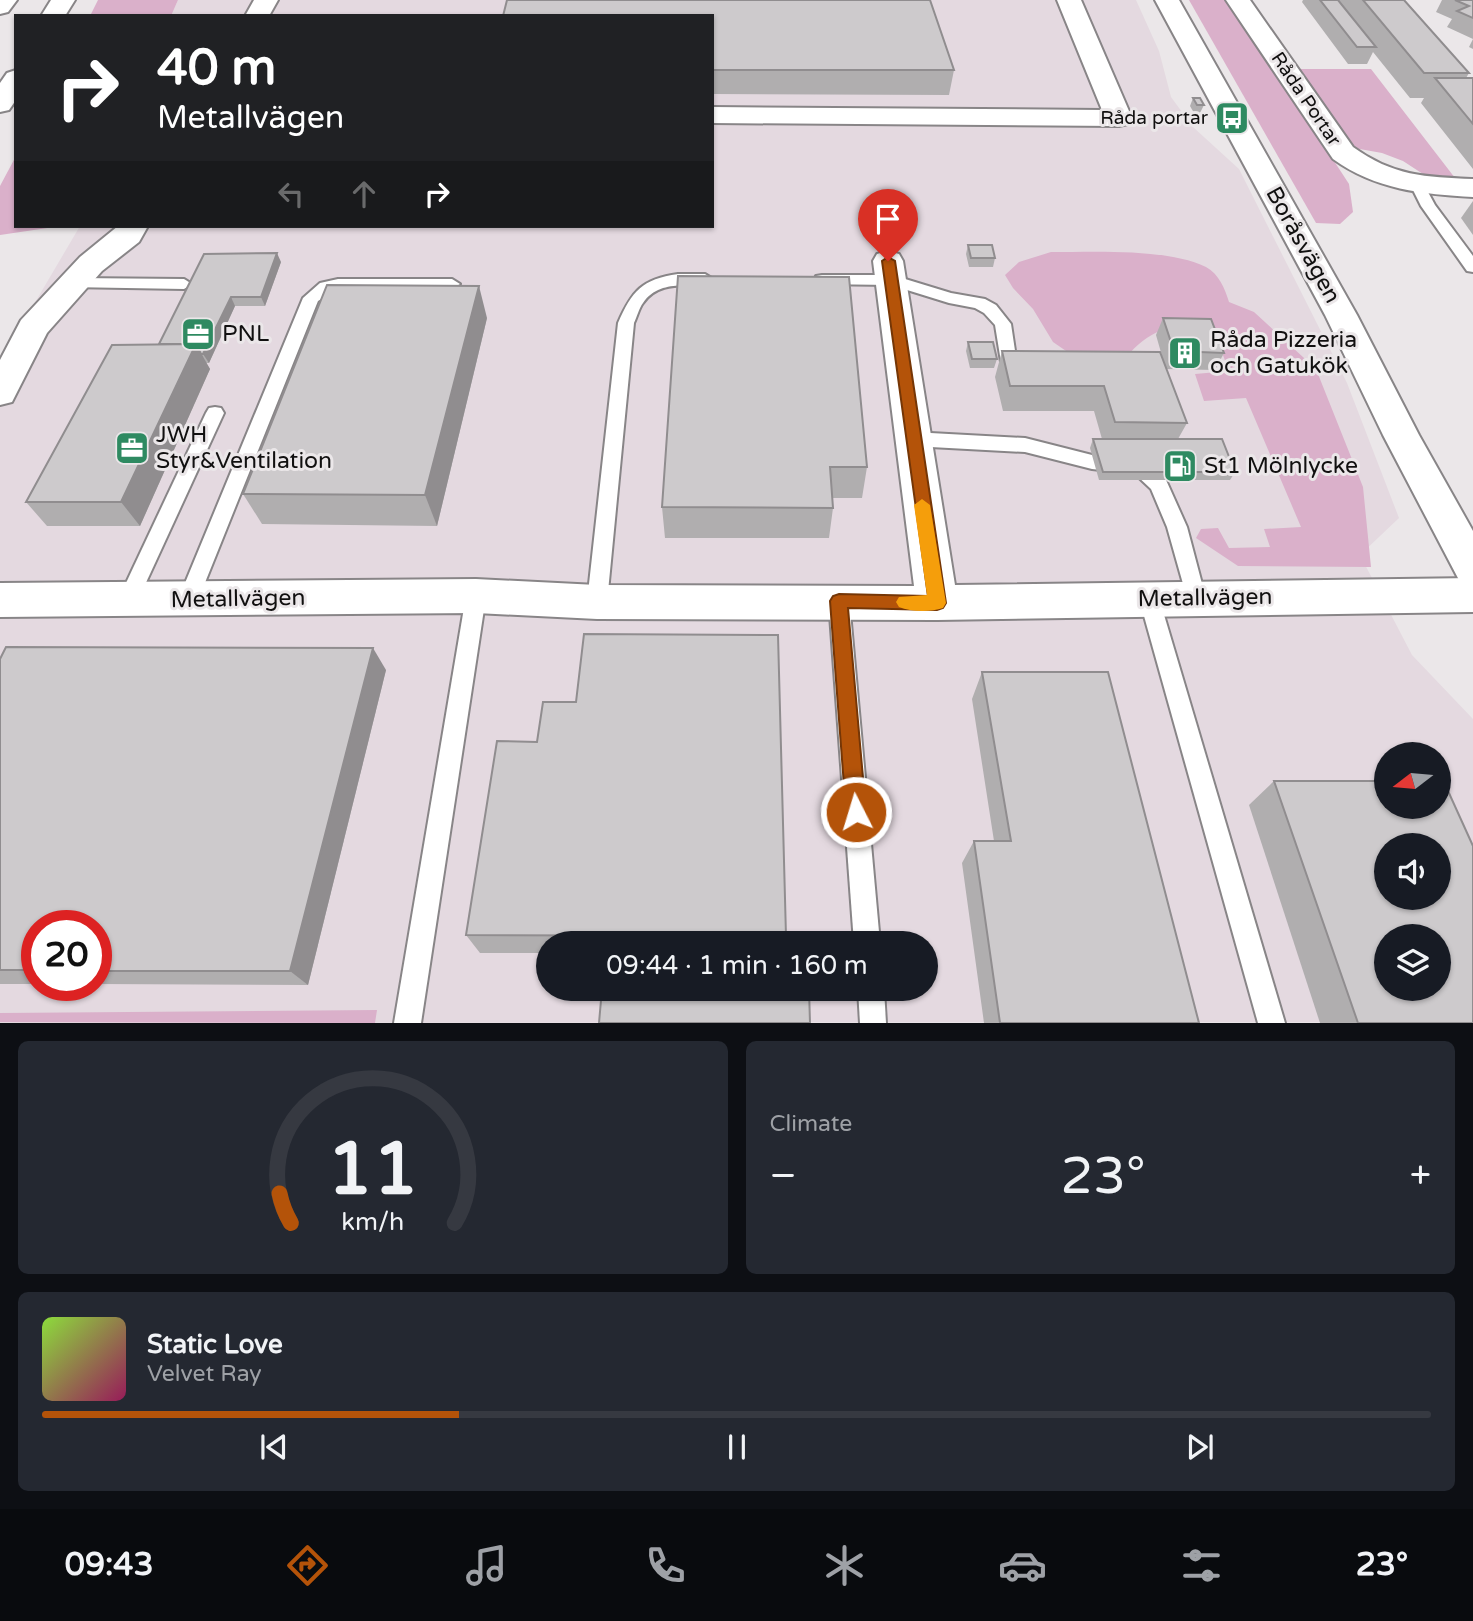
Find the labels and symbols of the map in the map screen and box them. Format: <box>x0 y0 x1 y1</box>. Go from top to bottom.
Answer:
street label: Råda Portar <box>1267 48 1346 151</box>
bus stop icon: Råda portar <box>1213 99 1251 137</box>
place label: Råda portar <box>1100 107 1209 129</box>
street label: Boråsvägen <box>1259 182 1347 308</box>
pin <box>858 189 918 261</box>
office icon: PNL <box>179 315 217 353</box>
place label: PNL <box>222 320 269 348</box>
place label: Råda Pizzeria och Gatukök <box>1210 326 1357 380</box>
building icon: Råda Pizzeria och Gatukök <box>1166 334 1204 372</box>
place label: JWH Styr&Ventilation <box>156 421 332 475</box>
office icon: JWH Styr&Ventilation <box>113 429 151 467</box>
fuel station icon: St1 Mölnlycke <box>1161 447 1199 485</box>
place label: St1 Mölnlycke <box>1204 452 1358 480</box>
street label: Metallvägen <box>1137 583 1273 613</box>
street label: Metallvägen <box>170 584 306 614</box>
north arrow <box>1374 742 1451 819</box>
position arrow <box>819 775 893 849</box>
speed limit sign: 20 <box>21 910 112 1001</box>

